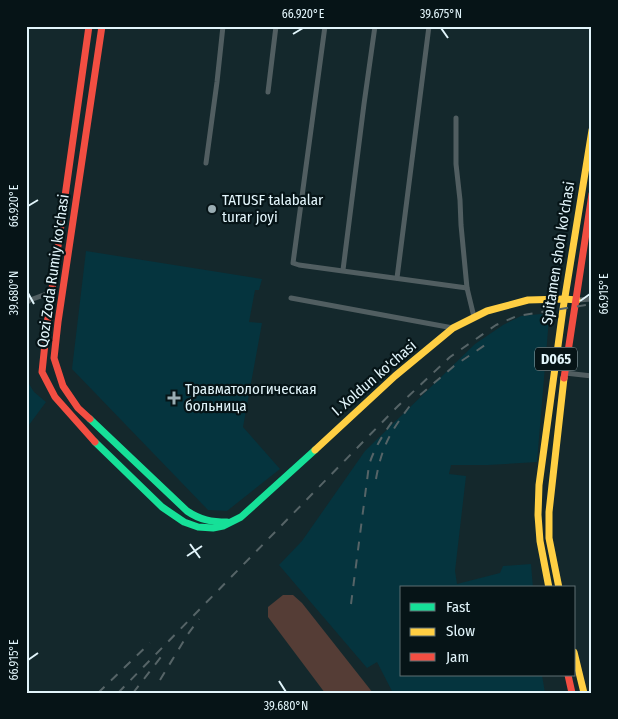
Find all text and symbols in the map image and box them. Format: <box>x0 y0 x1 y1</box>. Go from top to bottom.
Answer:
text: 66.920°E <box>282 7 325 21</box>
text: 39.675°N <box>420 7 462 21</box>
street label: Spitamen shoh ko'chasi <box>538 180 578 326</box>
text: 66.920°E <box>7 184 21 227</box>
place label: TATUSF talabalar turar joyi <box>222 191 324 226</box>
street label: Qozi Zoda Rumiy ko'chasi <box>33 193 73 349</box>
marker: TATUSF talabalar turar joyi <box>206 203 218 215</box>
text: 39.680°N <box>7 271 21 315</box>
text: 66.915°E <box>597 273 611 315</box>
street label: I. Xoldun ko'chasi <box>328 336 420 420</box>
road number: D065 <box>535 348 577 370</box>
place label: Травматологическая больница <box>185 380 317 415</box>
marker: Травматологическая больница <box>167 391 181 405</box>
legend <box>400 586 576 676</box>
text: Fast <box>446 598 470 616</box>
text: Slow <box>446 622 475 640</box>
text: 66.915°E <box>7 639 21 681</box>
text: Jam <box>446 648 469 666</box>
text: 39.680°N <box>264 699 308 713</box>

